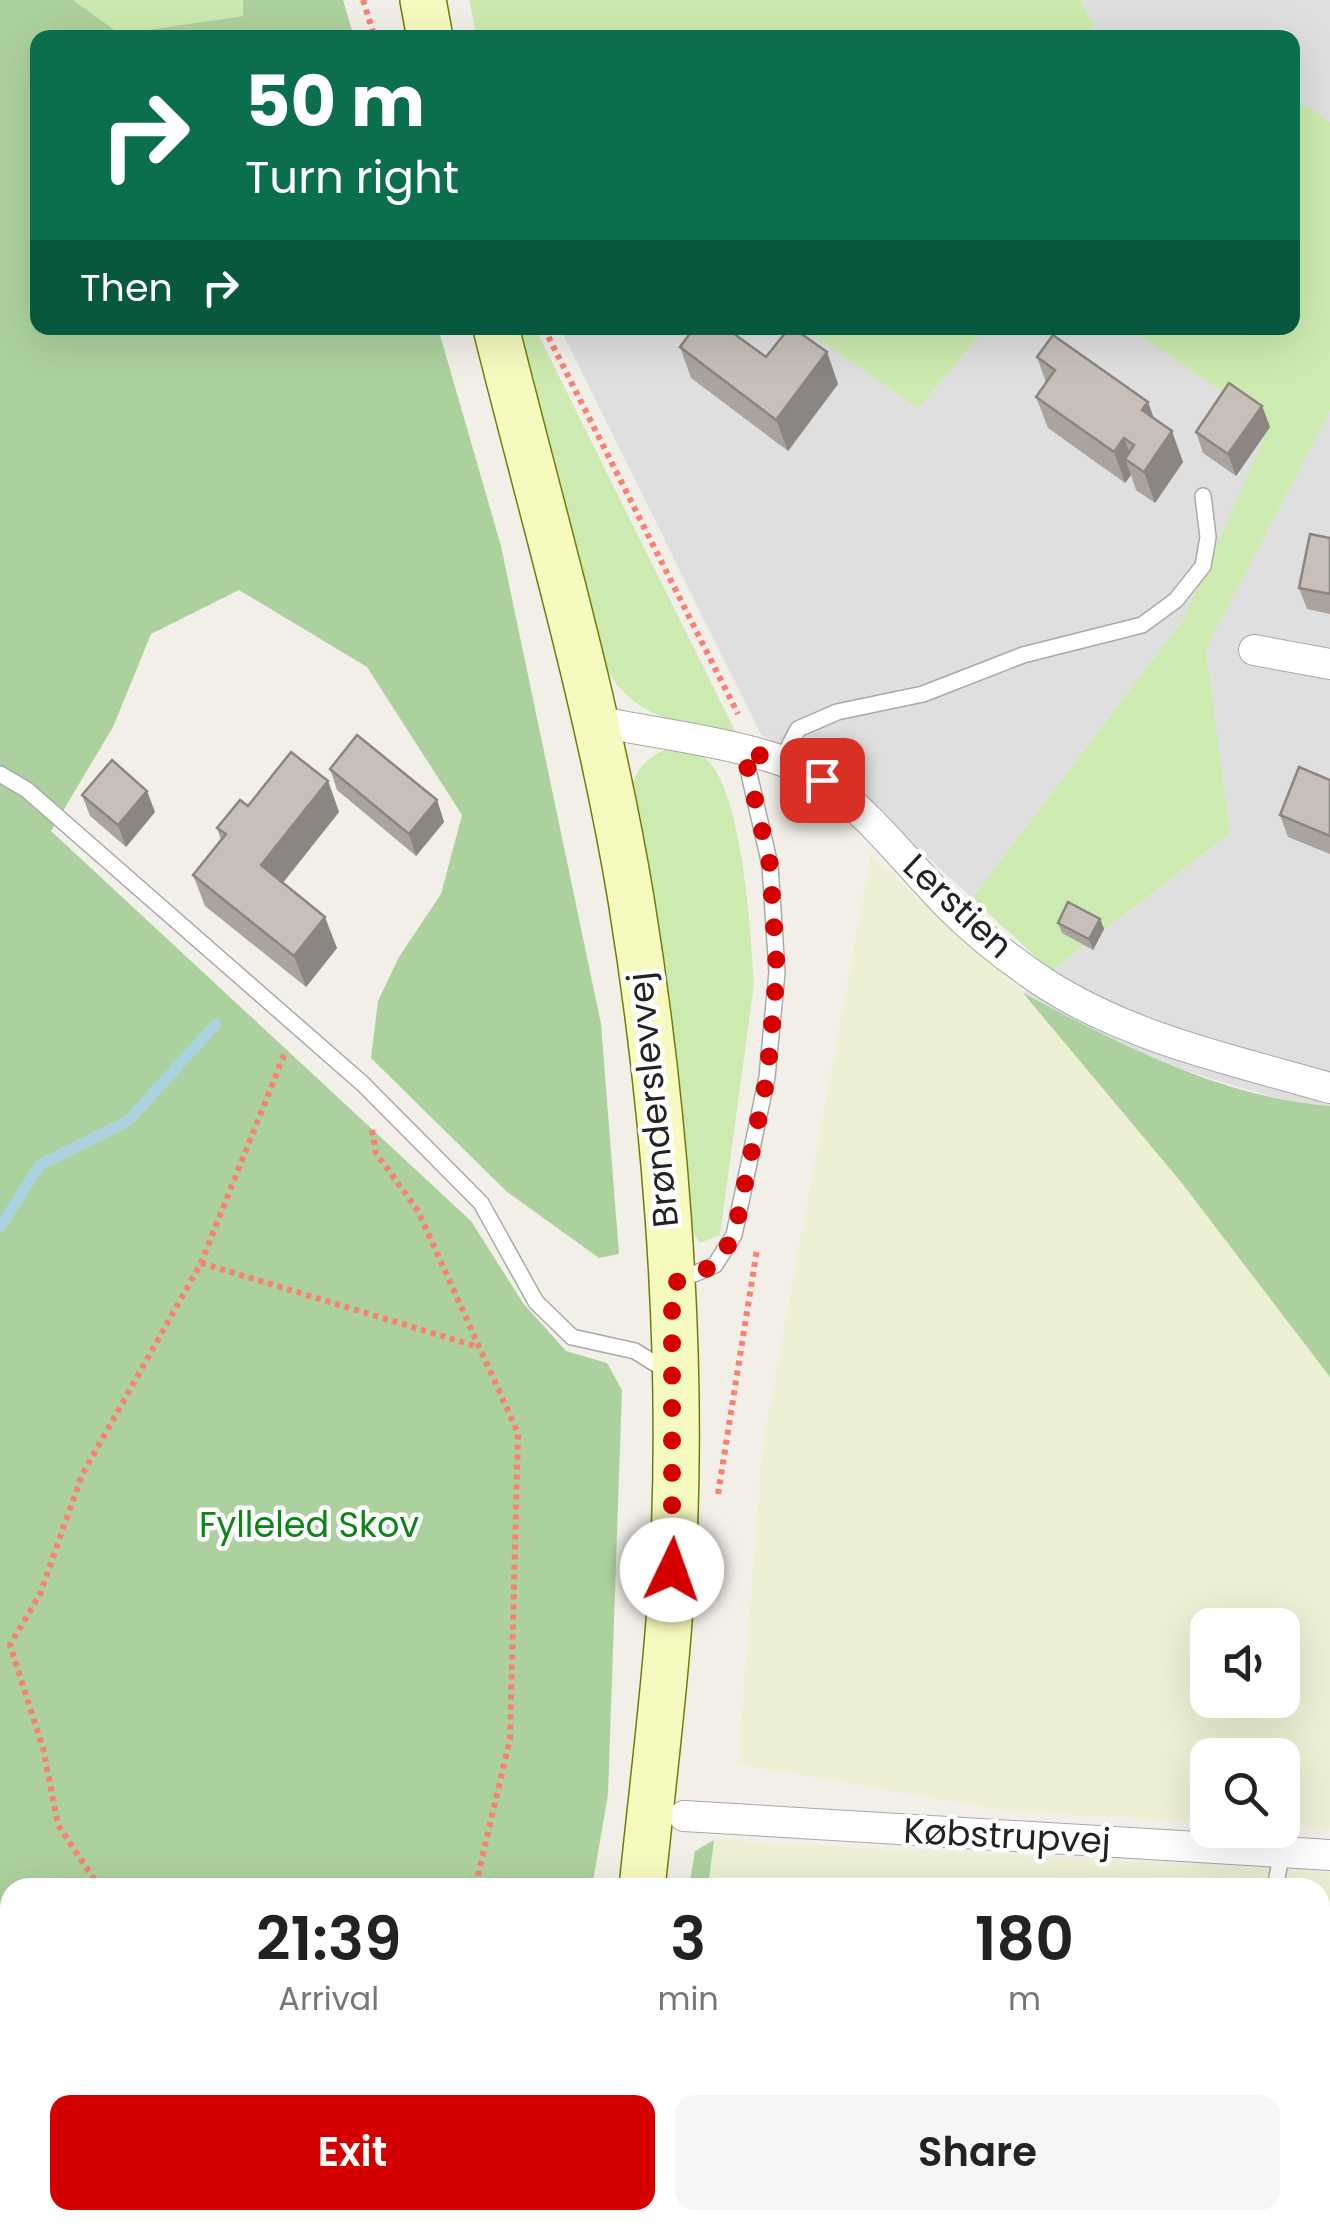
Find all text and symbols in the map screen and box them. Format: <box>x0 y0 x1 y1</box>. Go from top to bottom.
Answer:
text: 50 m <box>245 52 425 151</box>
icon: right <box>80 70 210 200</box>
text: Turn right <box>245 146 459 209</box>
icon: right <box>193 260 248 315</box>
text: Then <box>80 261 173 314</box>
pin <box>780 738 865 823</box>
icon: arrive <box>795 753 850 808</box>
street label: Lerstien <box>893 842 1024 969</box>
street label: Brønderslevvej <box>615 970 690 1230</box>
park label: Fylleled Skov <box>199 1500 419 1549</box>
position arrow <box>620 1518 724 1622</box>
map controls <box>1190 1608 1300 1848</box>
button: sound <box>1190 1608 1300 1718</box>
button: search <box>1190 1738 1300 1848</box>
street label: Købstrupvej <box>902 1806 1112 1865</box>
text: 21:39 <box>256 1897 401 1981</box>
text: 3 <box>670 1897 706 1981</box>
text: 180 <box>975 1897 1074 1981</box>
text: Arrival <box>278 1976 379 2021</box>
text: min <box>658 1976 719 2021</box>
text: m <box>1008 1976 1041 2021</box>
button: Exit <box>50 2095 655 2210</box>
button: Share <box>675 2095 1280 2210</box>

